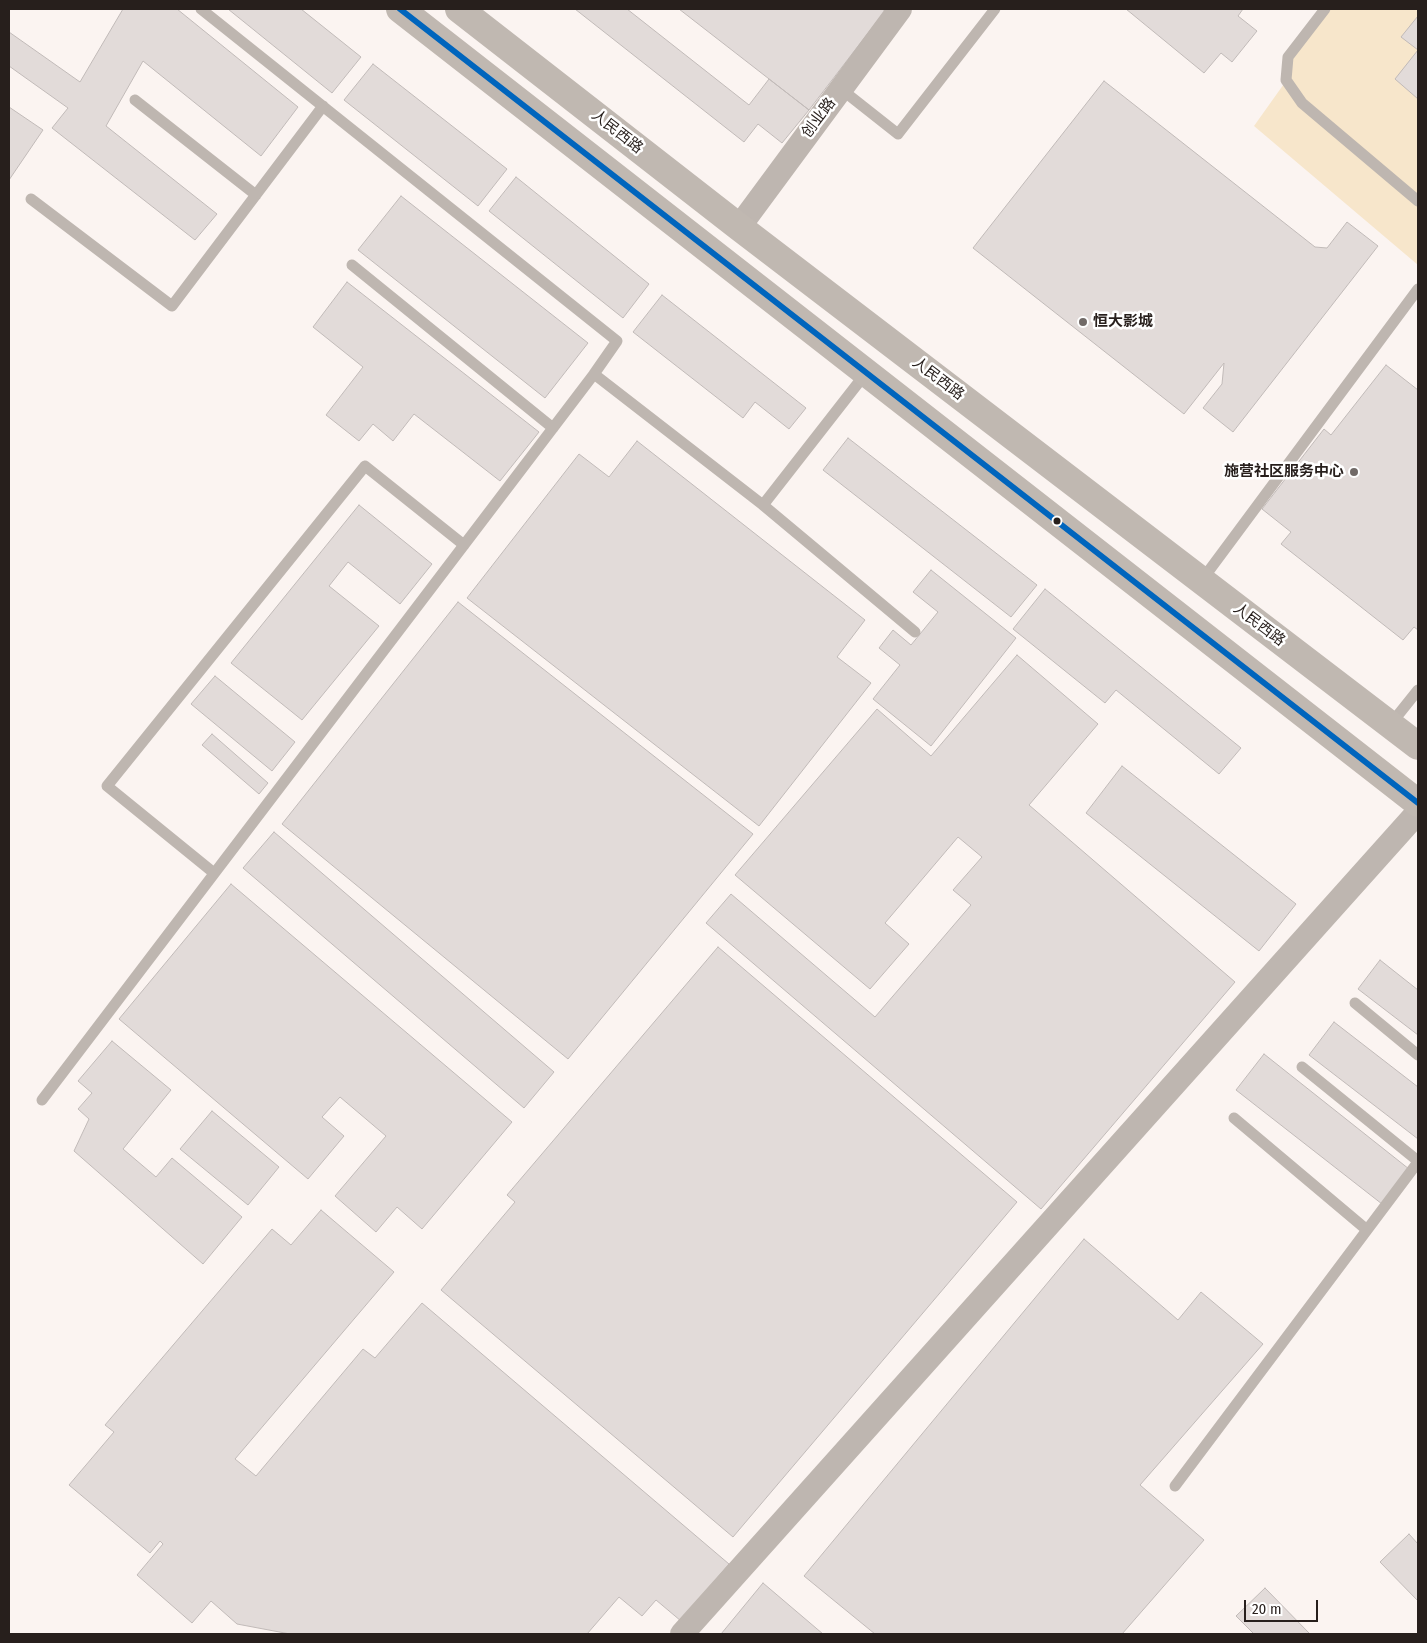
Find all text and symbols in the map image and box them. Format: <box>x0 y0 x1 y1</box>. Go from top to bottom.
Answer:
street label: 创业路 <box>798 95 840 141</box>
street label: 人民西路 <box>588 106 646 158</box>
place label: 恒大影城 <box>1093 313 1153 331</box>
marker: 恒大影城 <box>1077 316 1089 328</box>
street label: 人民西路 <box>909 354 967 404</box>
place label: 施营社区服务中心 <box>1224 463 1344 481</box>
marker: 施营社区服务中心 <box>1348 466 1360 478</box>
unlabelled marker <box>1052 516 1062 526</box>
street label: 人民西路 <box>1230 600 1288 650</box>
scale bar <box>1247 1590 1321 1622</box>
text: 20 m <box>1252 1600 1282 1618</box>

